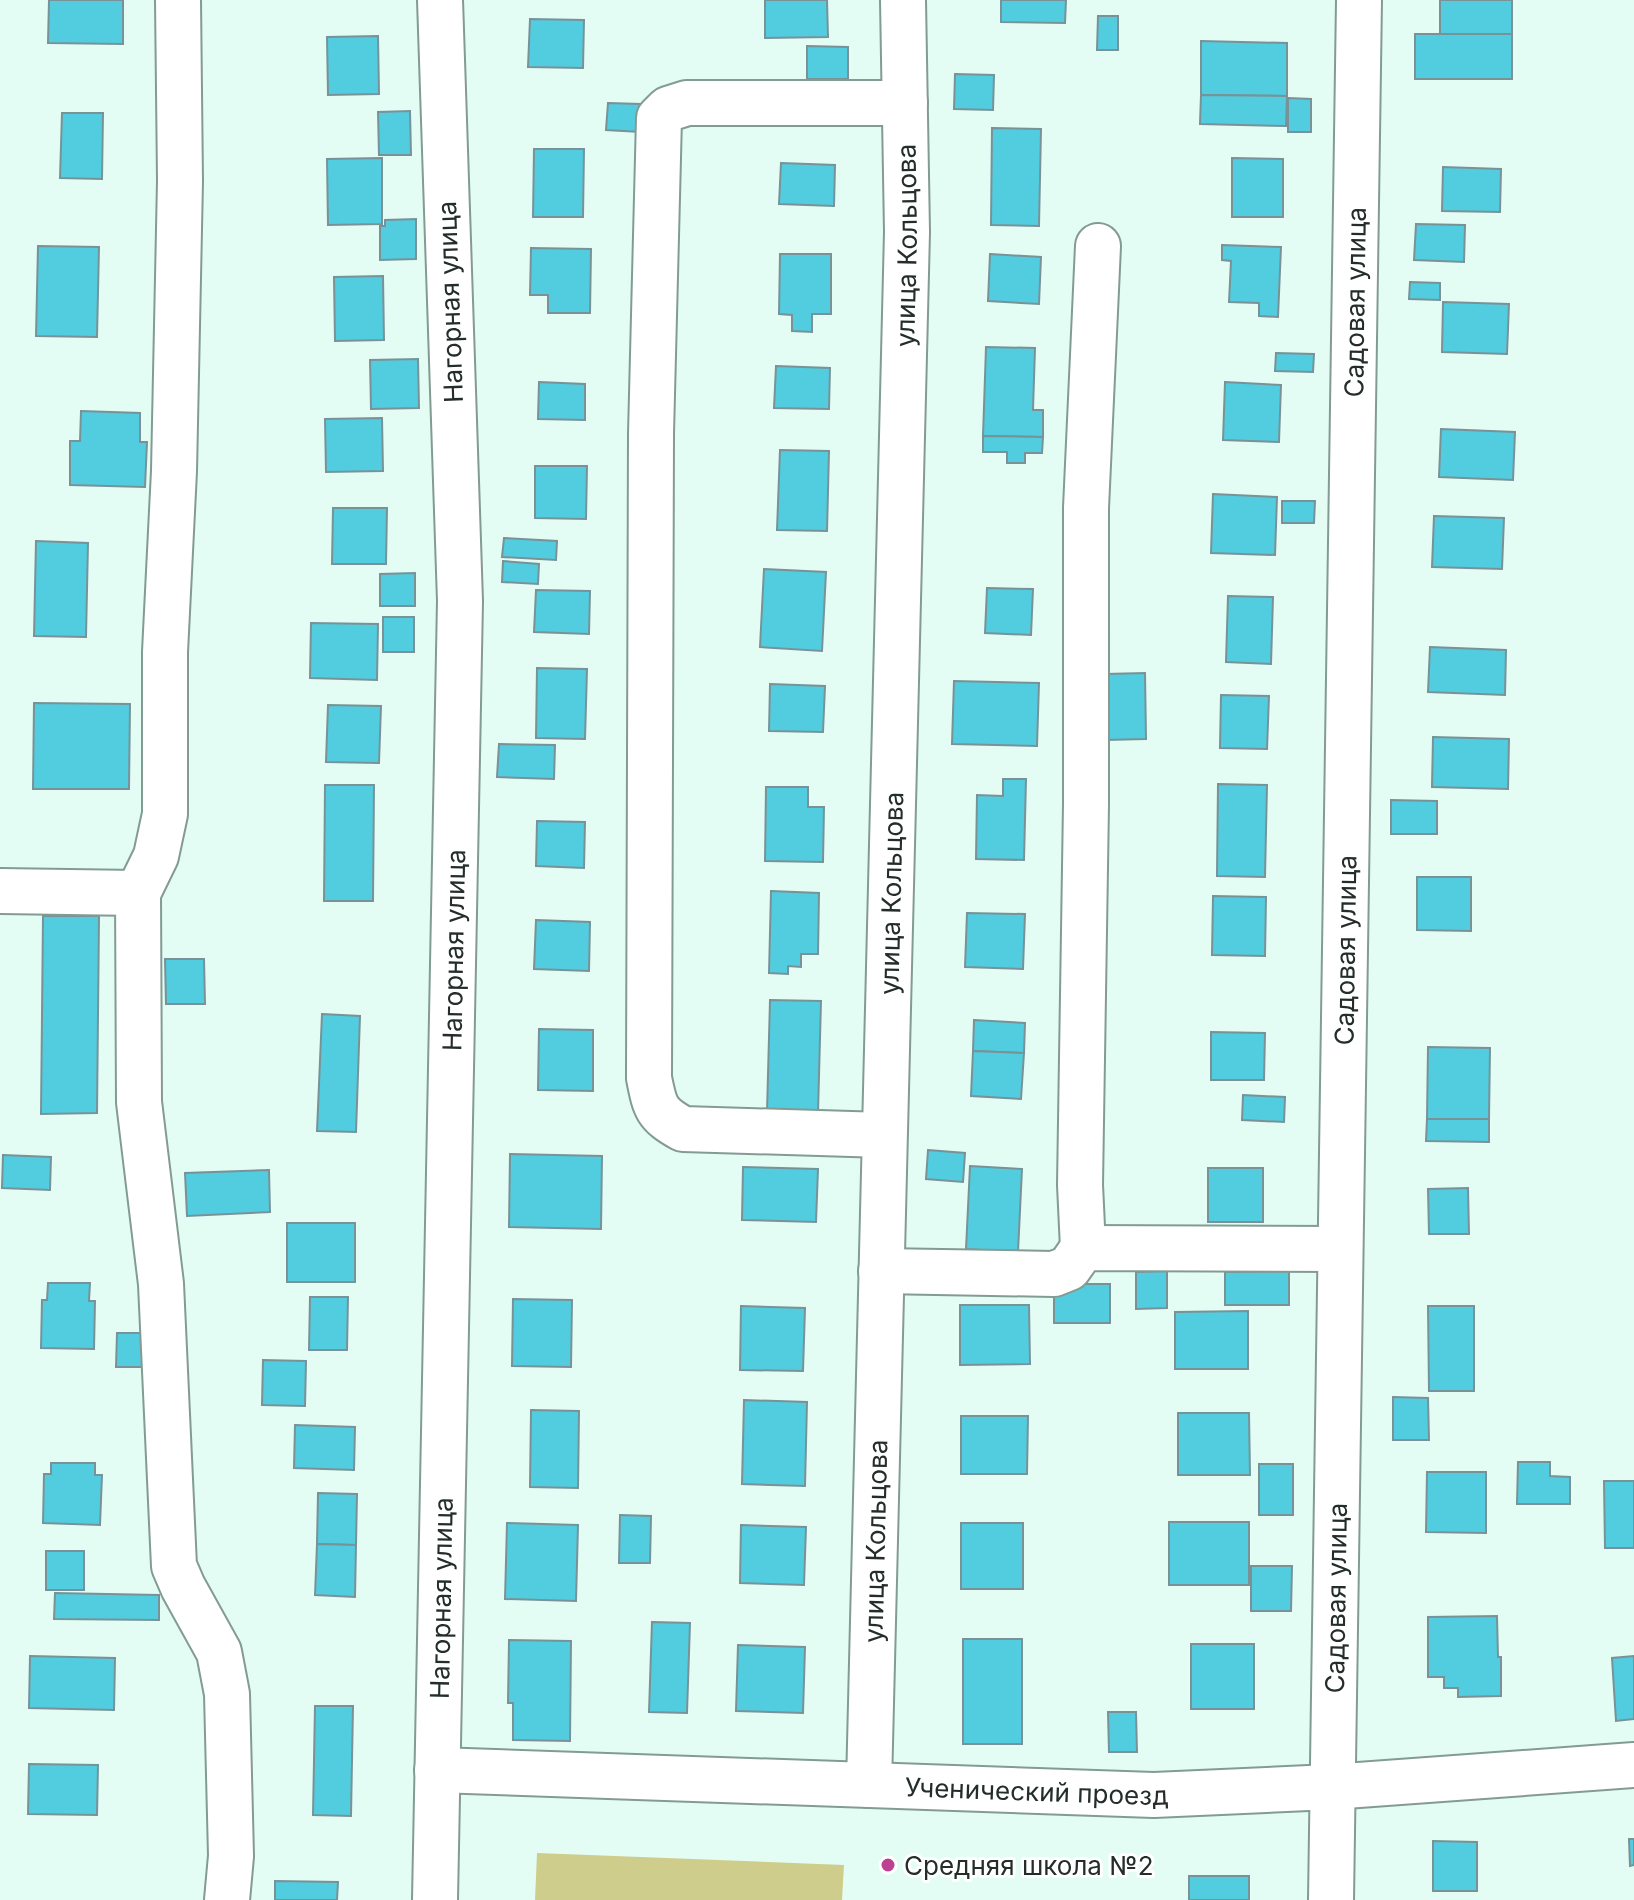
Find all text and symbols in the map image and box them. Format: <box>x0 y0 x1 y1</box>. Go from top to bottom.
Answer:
street label: улица Кольцова <box>889 144 923 347</box>
street label: Нагорная улица <box>431 201 469 403</box>
street label: Садовая улица <box>1338 207 1371 398</box>
street label: улица Кольцова <box>873 791 909 995</box>
street label: Нагорная улица <box>436 849 471 1051</box>
street label: Садовая улица <box>1328 855 1362 1046</box>
street label: улица Кольцова <box>857 1439 893 1643</box>
street label: Нагорная улица <box>423 1497 458 1699</box>
street label: Садовая улица <box>1319 1503 1352 1694</box>
street label: Ученический проезд <box>904 1771 1169 1811</box>
place label: Средняя школа №2 <box>904 1850 1154 1881</box>
marker: Средняя школа №2 <box>879 1856 897 1874</box>

